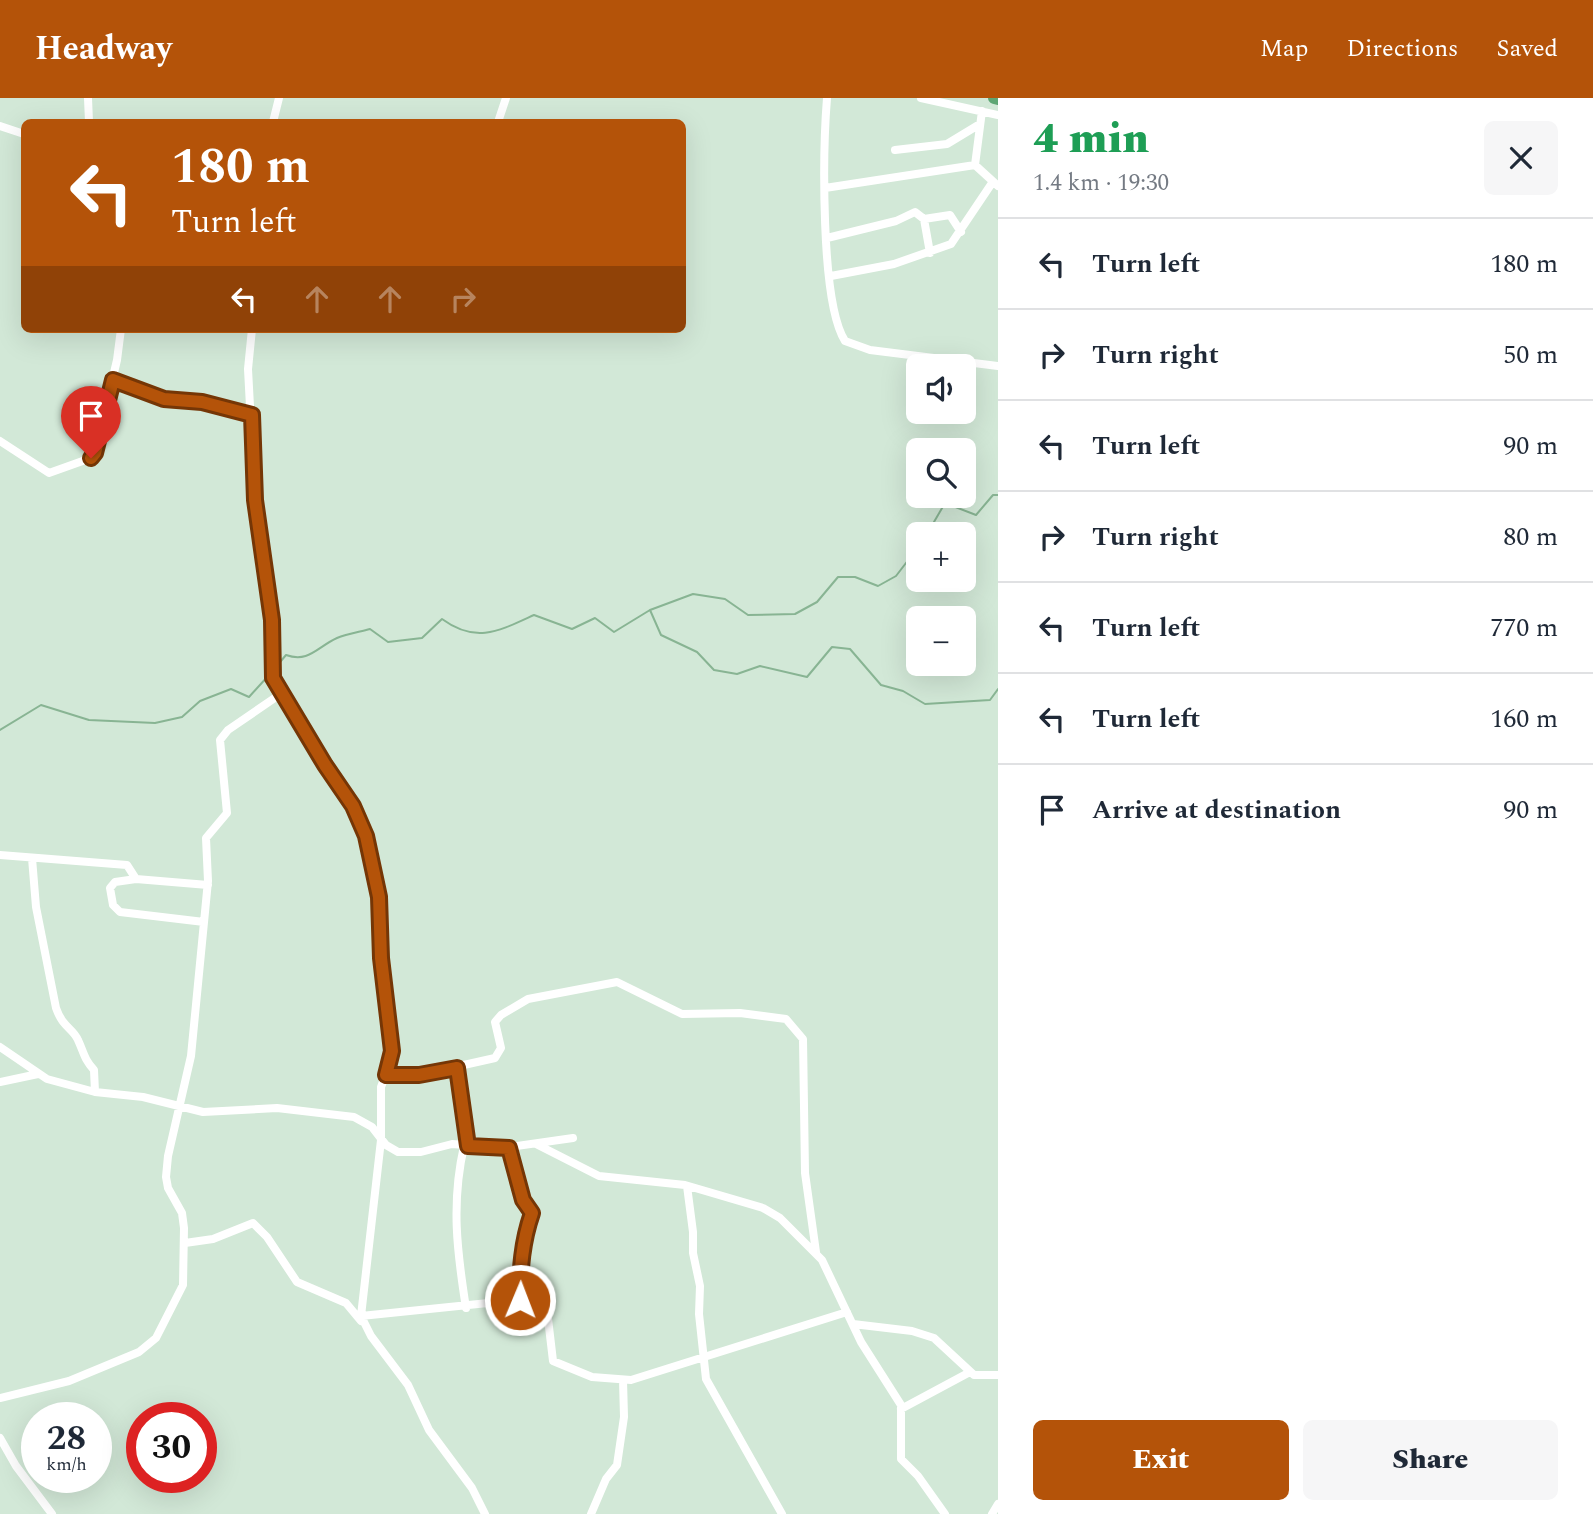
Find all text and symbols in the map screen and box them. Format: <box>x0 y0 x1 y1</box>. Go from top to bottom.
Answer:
text: Headway <box>35 24 172 74</box>
text: Map <box>1260 31 1308 67</box>
text: Directions <box>1346 31 1458 67</box>
text: Saved <box>1496 31 1558 67</box>
text: 4 min <box>1033 108 1149 171</box>
button: close <box>1484 121 1558 195</box>
text: 180 m <box>171 130 310 205</box>
icon: left <box>56 147 147 238</box>
text: 1.4 km · 19:30 <box>1033 166 1169 201</box>
text: Turn left <box>171 198 297 247</box>
text: Turn left <box>1092 244 1200 284</box>
text: 180 m <box>1490 244 1558 284</box>
icon: left <box>1033 245 1071 283</box>
icon: left <box>225 280 263 318</box>
icon: ahead <box>298 280 336 318</box>
icon: ahead <box>371 280 409 318</box>
icon: right <box>444 280 482 318</box>
text: Turn right <box>1092 335 1219 375</box>
text: 50 m <box>1503 335 1558 375</box>
icon: right <box>1033 336 1071 374</box>
map controls <box>906 354 976 676</box>
button: sound <box>906 354 976 424</box>
pin <box>61 386 121 458</box>
icon: arrive <box>72 397 110 435</box>
text: Turn left <box>1092 426 1200 466</box>
text: 90 m <box>1503 426 1558 466</box>
icon: left <box>1033 427 1071 465</box>
button: search <box>906 438 976 508</box>
text: Turn right <box>1092 517 1219 557</box>
text: 80 m <box>1503 517 1558 557</box>
icon: right <box>1033 518 1071 556</box>
button: + <box>906 522 976 592</box>
button: − <box>906 606 976 676</box>
text: Turn left <box>1092 608 1200 648</box>
text: 770 m <box>1490 608 1558 648</box>
icon: left <box>1033 609 1071 647</box>
text: Turn left <box>1092 699 1200 739</box>
text: 160 m <box>1490 699 1558 739</box>
icon: left <box>1033 700 1071 738</box>
text: Arrive at destination <box>1092 790 1341 830</box>
text: 90 m <box>1503 790 1558 830</box>
icon: arrive <box>1033 791 1071 829</box>
position arrow <box>483 1263 557 1337</box>
speed limit sign: 30 <box>126 1402 217 1493</box>
text: 28 <box>47 1412 86 1465</box>
button: Exit <box>1033 1420 1289 1500</box>
button: Share <box>1303 1420 1558 1500</box>
text: km/h <box>46 1451 87 1478</box>

